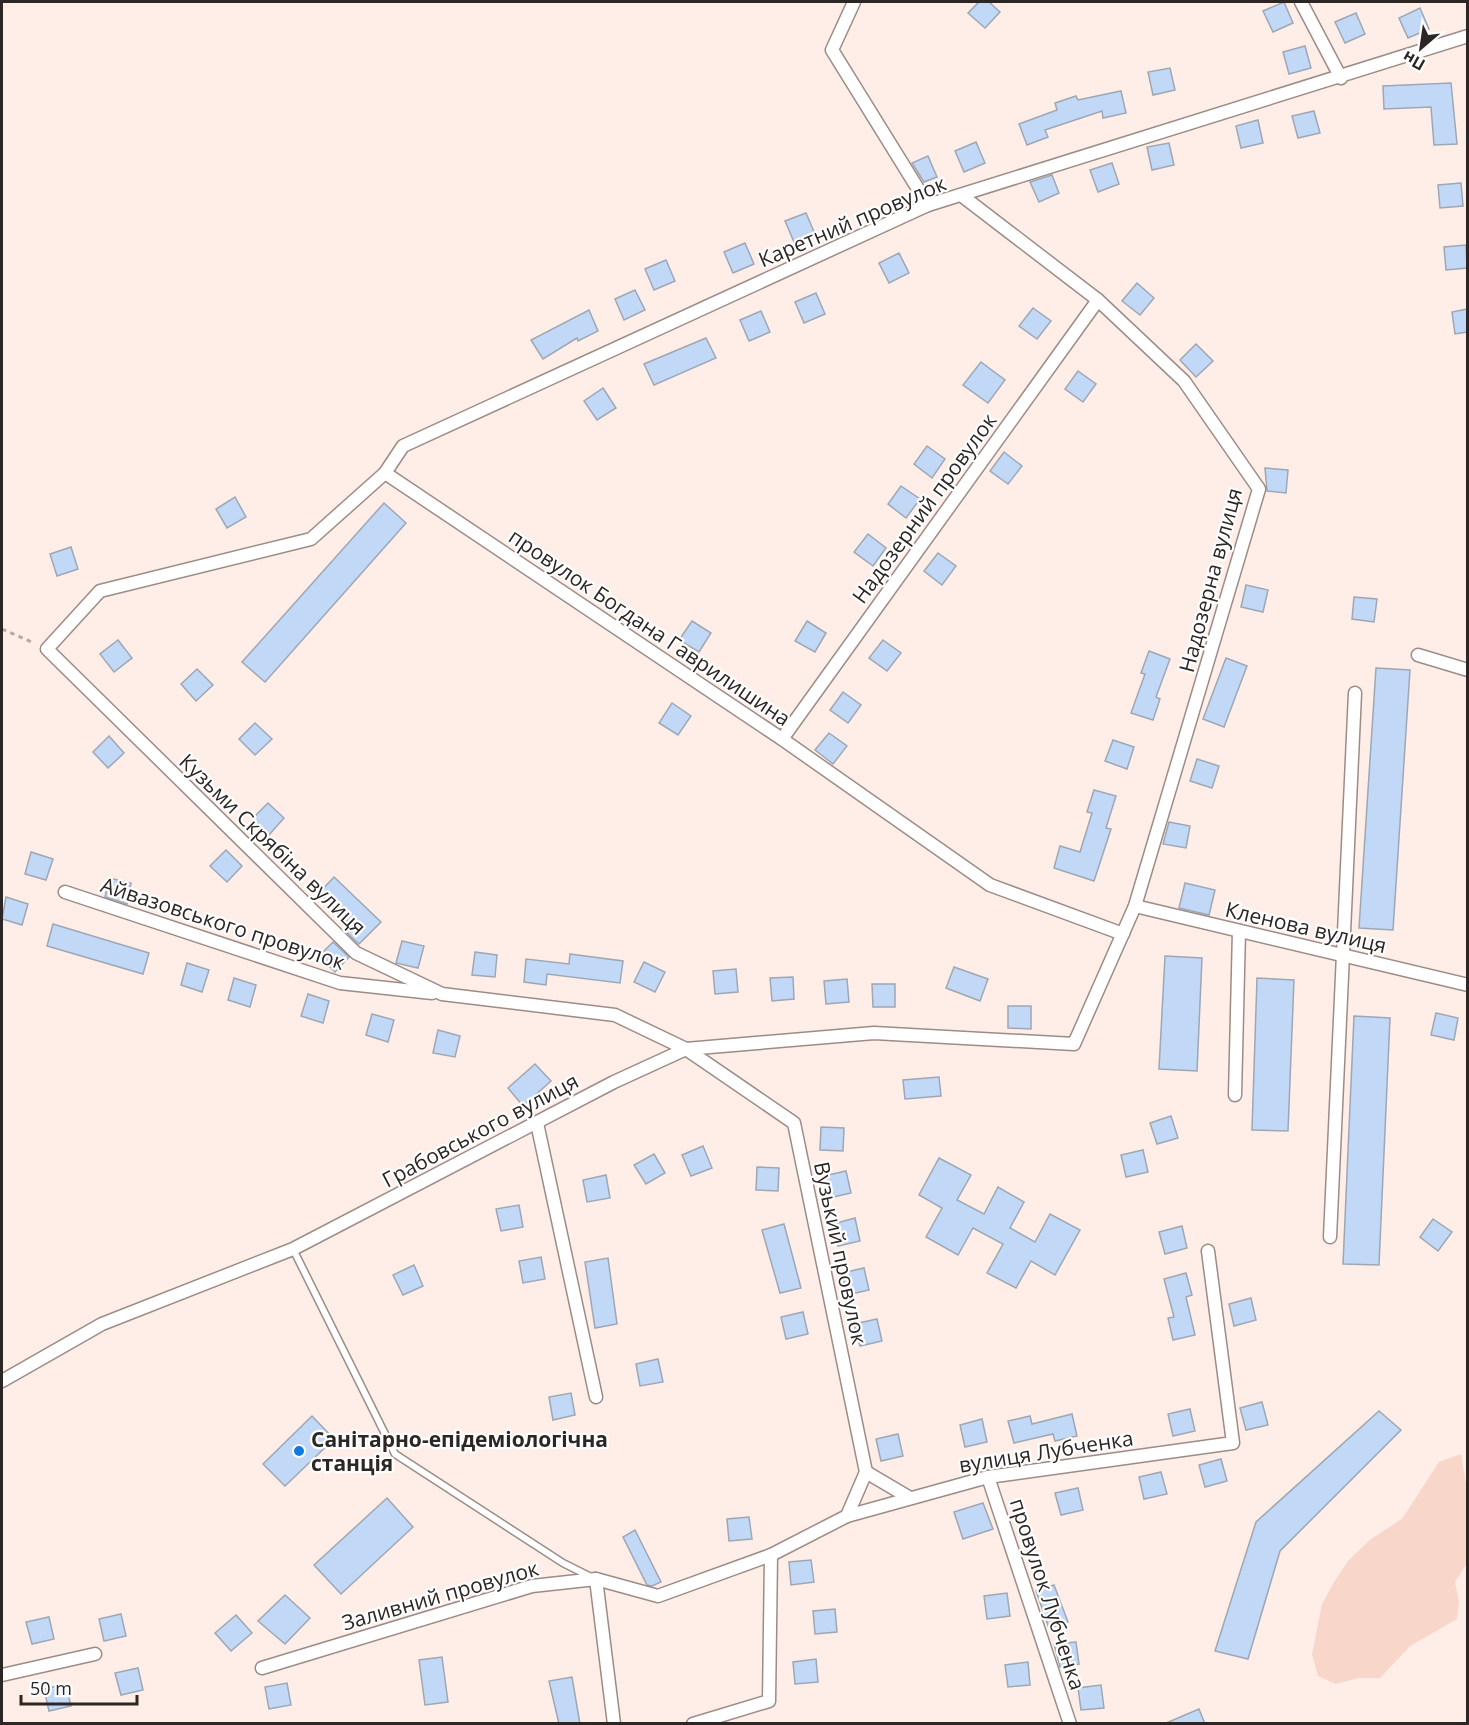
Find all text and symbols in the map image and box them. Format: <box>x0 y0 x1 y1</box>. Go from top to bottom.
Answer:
north arrow <box>1391 18 1451 78</box>
text: Пн <box>1399 46 1429 76</box>
street label: Каретний провулок <box>754 169 950 273</box>
street label: Надозерний провулок <box>845 407 1003 609</box>
street label: Надозерна вулиця <box>1172 485 1248 675</box>
street label: провулок Богдана Гаврилишина <box>504 522 796 732</box>
street label: Кузьми Скрябіна вулиця <box>174 747 372 941</box>
street label: Айвазовського провулок <box>97 870 349 976</box>
street label: Кленова вулиця <box>1223 895 1389 959</box>
street label: Грабовського вулиця <box>377 1066 583 1194</box>
street label: Вузький провулок <box>808 1159 874 1347</box>
street label: вулиця Лубченка <box>957 1423 1135 1479</box>
place label: Санітарно-епідеміологічна станція <box>311 1425 608 1477</box>
marker: Санітарно-епідеміологічна станція <box>292 1444 306 1458</box>
street label: провулок Лубченка <box>1004 1494 1092 1694</box>
street label: Заливний провулок <box>338 1553 542 1636</box>
scale bar <box>21 1668 136 1706</box>
text: 50 m <box>30 1676 72 1700</box>

